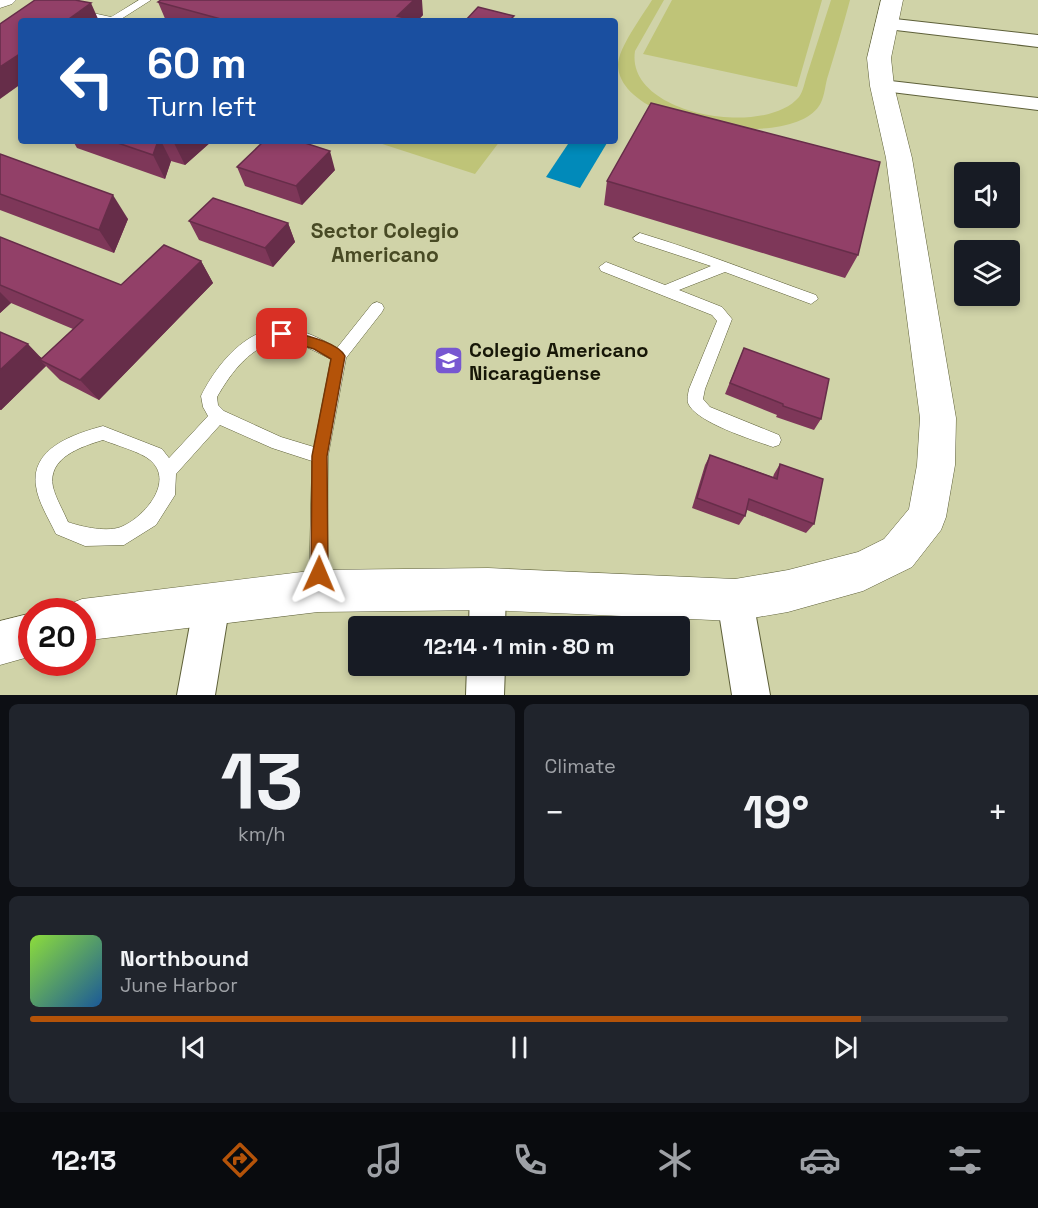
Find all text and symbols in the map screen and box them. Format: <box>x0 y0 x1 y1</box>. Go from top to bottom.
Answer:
text: 60 m <box>147 37 247 90</box>
icon: left <box>48 42 126 120</box>
text: Turn left <box>147 89 257 124</box>
map controls <box>954 162 1020 306</box>
button: sound <box>954 162 1020 228</box>
district label: Sector Colegio Americano <box>311 217 459 268</box>
button: layers <box>954 240 1020 306</box>
pin <box>256 308 307 359</box>
icon: arrive <box>265 317 298 350</box>
place label: Colegio Americano Nicaragüense <box>469 337 649 386</box>
school or university icon: Colegio Americano Nicaragüense <box>432 345 464 377</box>
position arrow <box>287 542 351 606</box>
speed limit sign: 20 <box>18 598 96 676</box>
text: 12:14 · 1 min · 80 m <box>423 632 615 660</box>
text: 13 <box>220 732 303 832</box>
text: Climate <box>545 753 616 779</box>
text: 19° <box>743 784 809 841</box>
text: − <box>545 792 565 834</box>
text: + <box>988 792 1008 834</box>
text: km/h <box>238 821 286 847</box>
text: Northbound <box>120 944 249 972</box>
text: June Harbor <box>120 972 238 998</box>
icon: previous <box>177 1031 210 1064</box>
icon: pause <box>503 1031 536 1064</box>
icon: next <box>829 1031 862 1064</box>
icon: directions <box>219 1139 261 1181</box>
icon: music <box>364 1139 406 1181</box>
icon: phone <box>509 1139 551 1181</box>
icon: climate <box>654 1139 696 1181</box>
icon: car <box>799 1139 841 1181</box>
icon: filters <box>944 1139 986 1181</box>
text: 12:13 <box>52 1143 116 1178</box>

